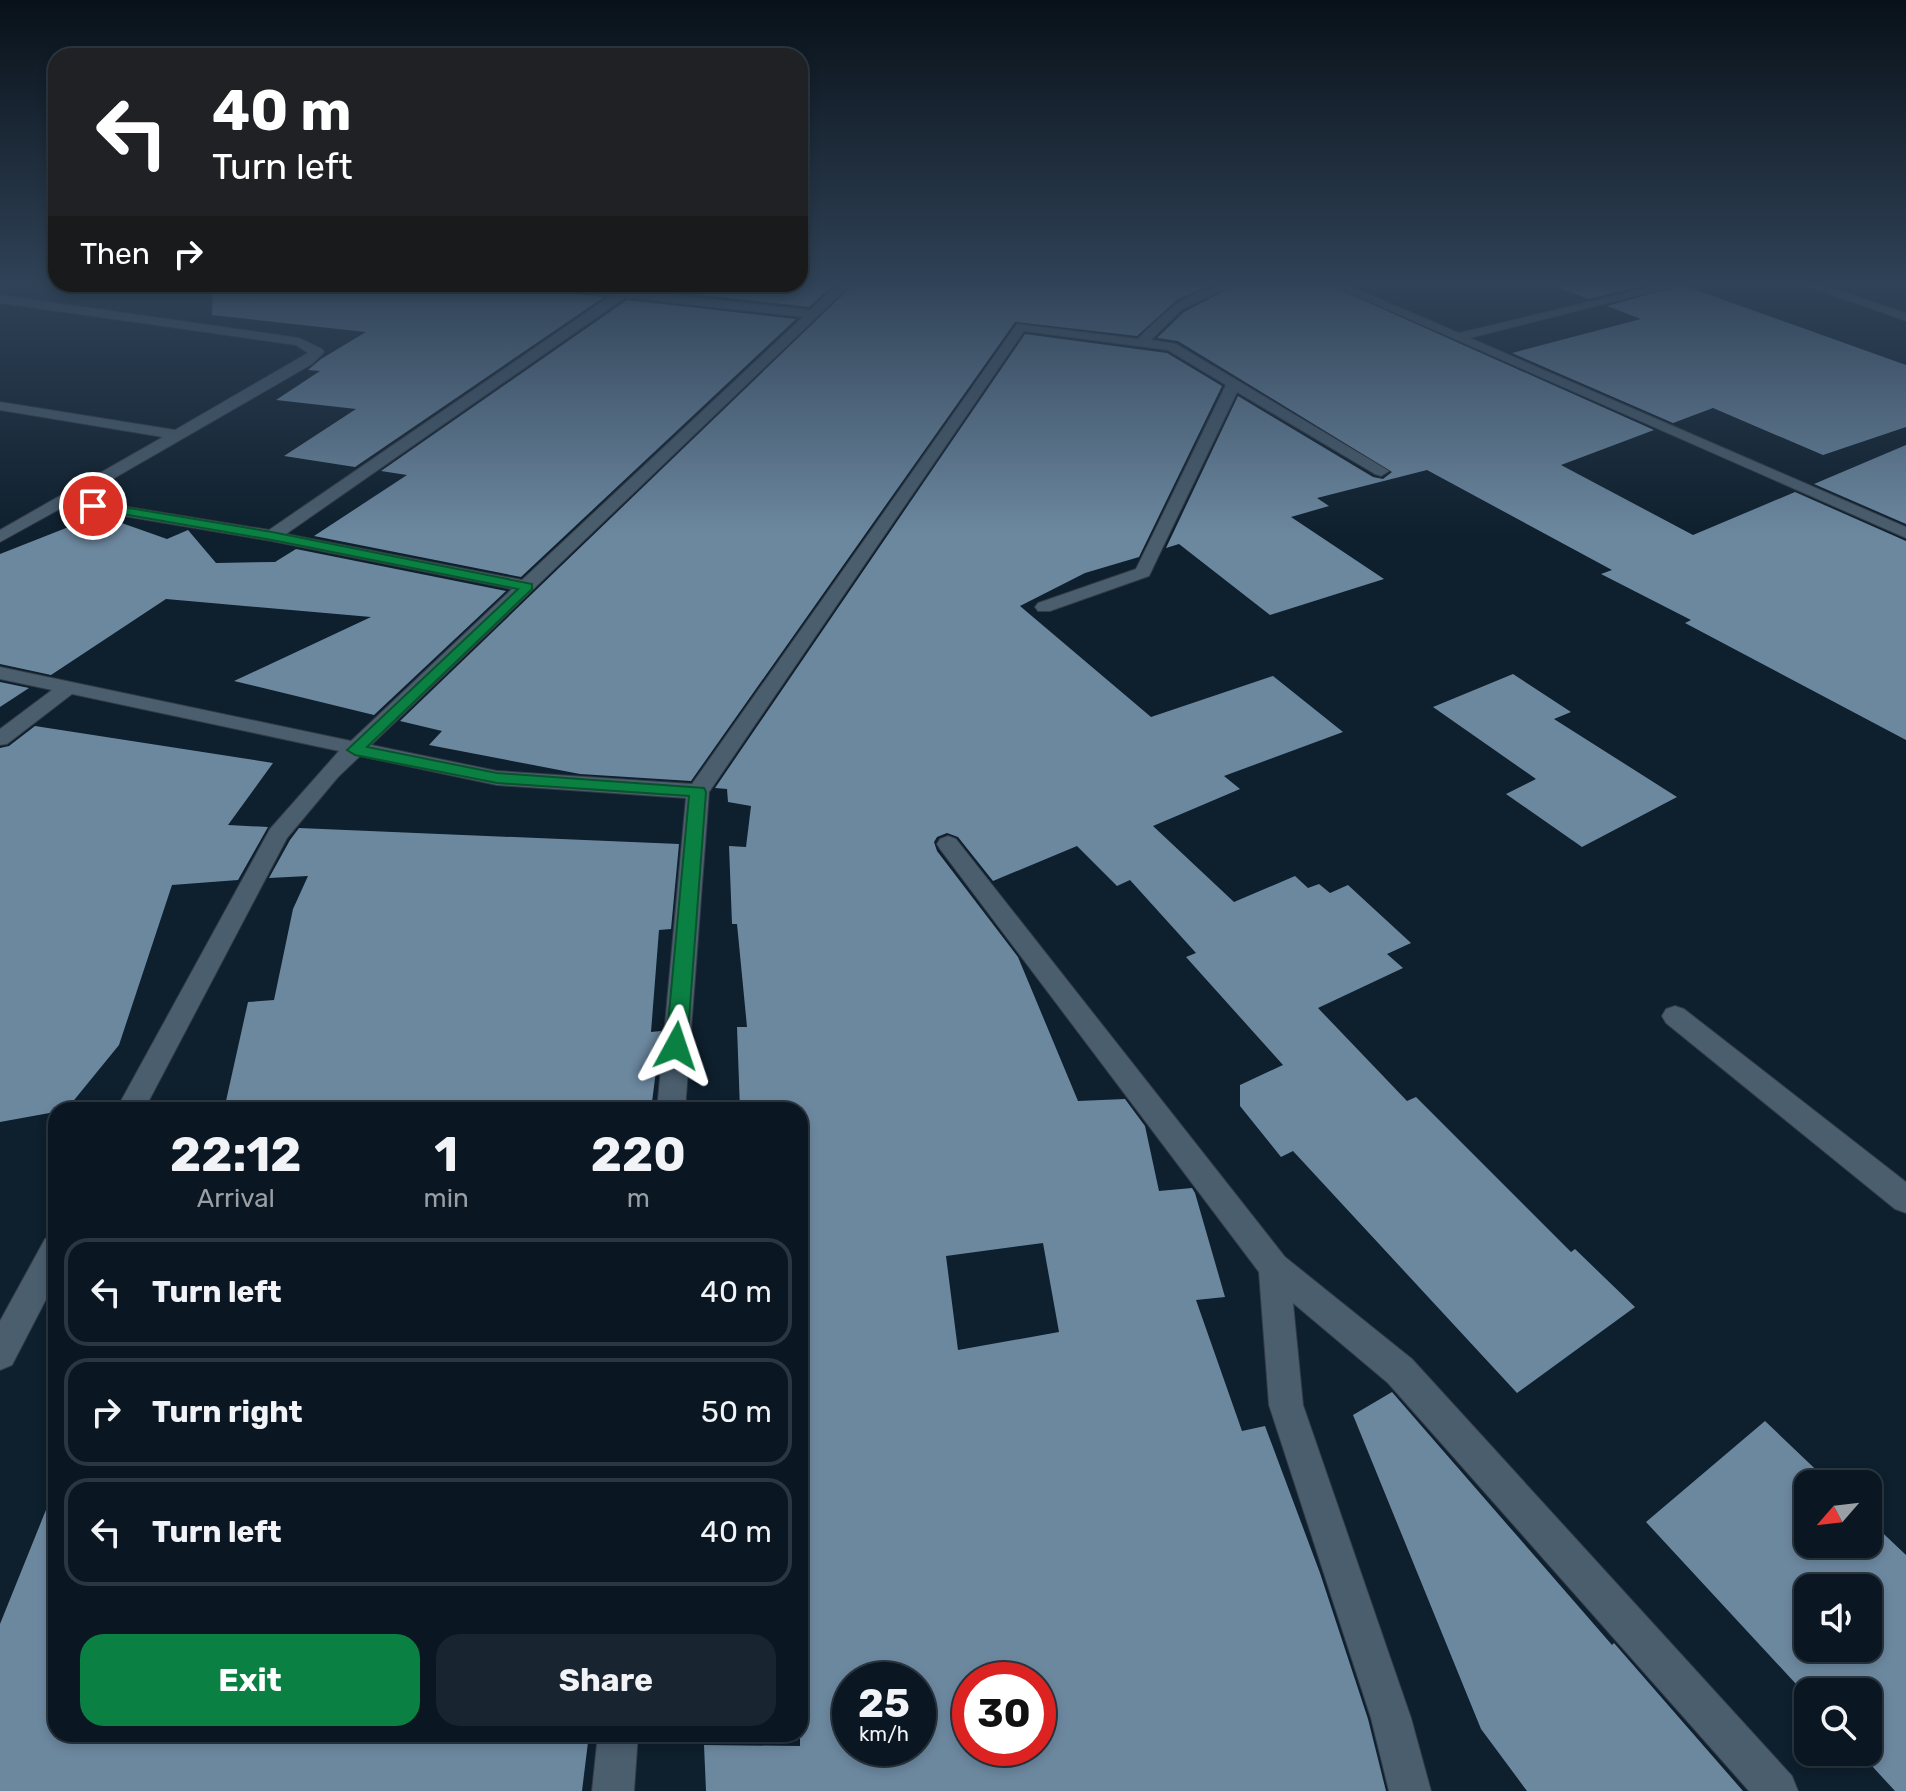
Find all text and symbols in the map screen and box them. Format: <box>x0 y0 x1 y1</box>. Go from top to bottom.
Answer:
text: 40 m <box>212 78 352 144</box>
icon: left <box>80 80 184 184</box>
text: Turn left <box>212 145 353 188</box>
icon: right <box>166 232 210 276</box>
text: Then <box>80 236 150 272</box>
pin <box>59 472 127 540</box>
icon: arrive <box>71 484 115 528</box>
position arrow <box>634 1004 718 1088</box>
text: 22:12 <box>170 1126 302 1183</box>
text: 1 <box>434 1126 458 1183</box>
text: 220 <box>591 1126 686 1183</box>
text: Arrival <box>197 1183 275 1214</box>
text: min <box>424 1183 469 1214</box>
text: m <box>627 1183 650 1214</box>
icon: left <box>84 1270 128 1314</box>
text: Turn left <box>152 1274 282 1310</box>
text: 40 m <box>700 1274 772 1310</box>
icon: right <box>84 1390 128 1434</box>
text: Turn right <box>152 1394 303 1430</box>
text: 50 m <box>701 1394 772 1430</box>
north arrow <box>1794 1470 1882 1558</box>
map controls <box>1794 1470 1882 1766</box>
icon: left <box>84 1510 128 1554</box>
text: Turn left <box>152 1514 282 1550</box>
text: 40 m <box>700 1514 772 1550</box>
button: sound <box>1794 1574 1882 1662</box>
button: Exit <box>80 1634 420 1726</box>
button: Share <box>436 1634 776 1726</box>
speed limit sign: 30 <box>952 1662 1056 1766</box>
button: search <box>1794 1678 1882 1766</box>
text: 25 <box>858 1680 910 1727</box>
text: km/h <box>859 1722 909 1746</box>

